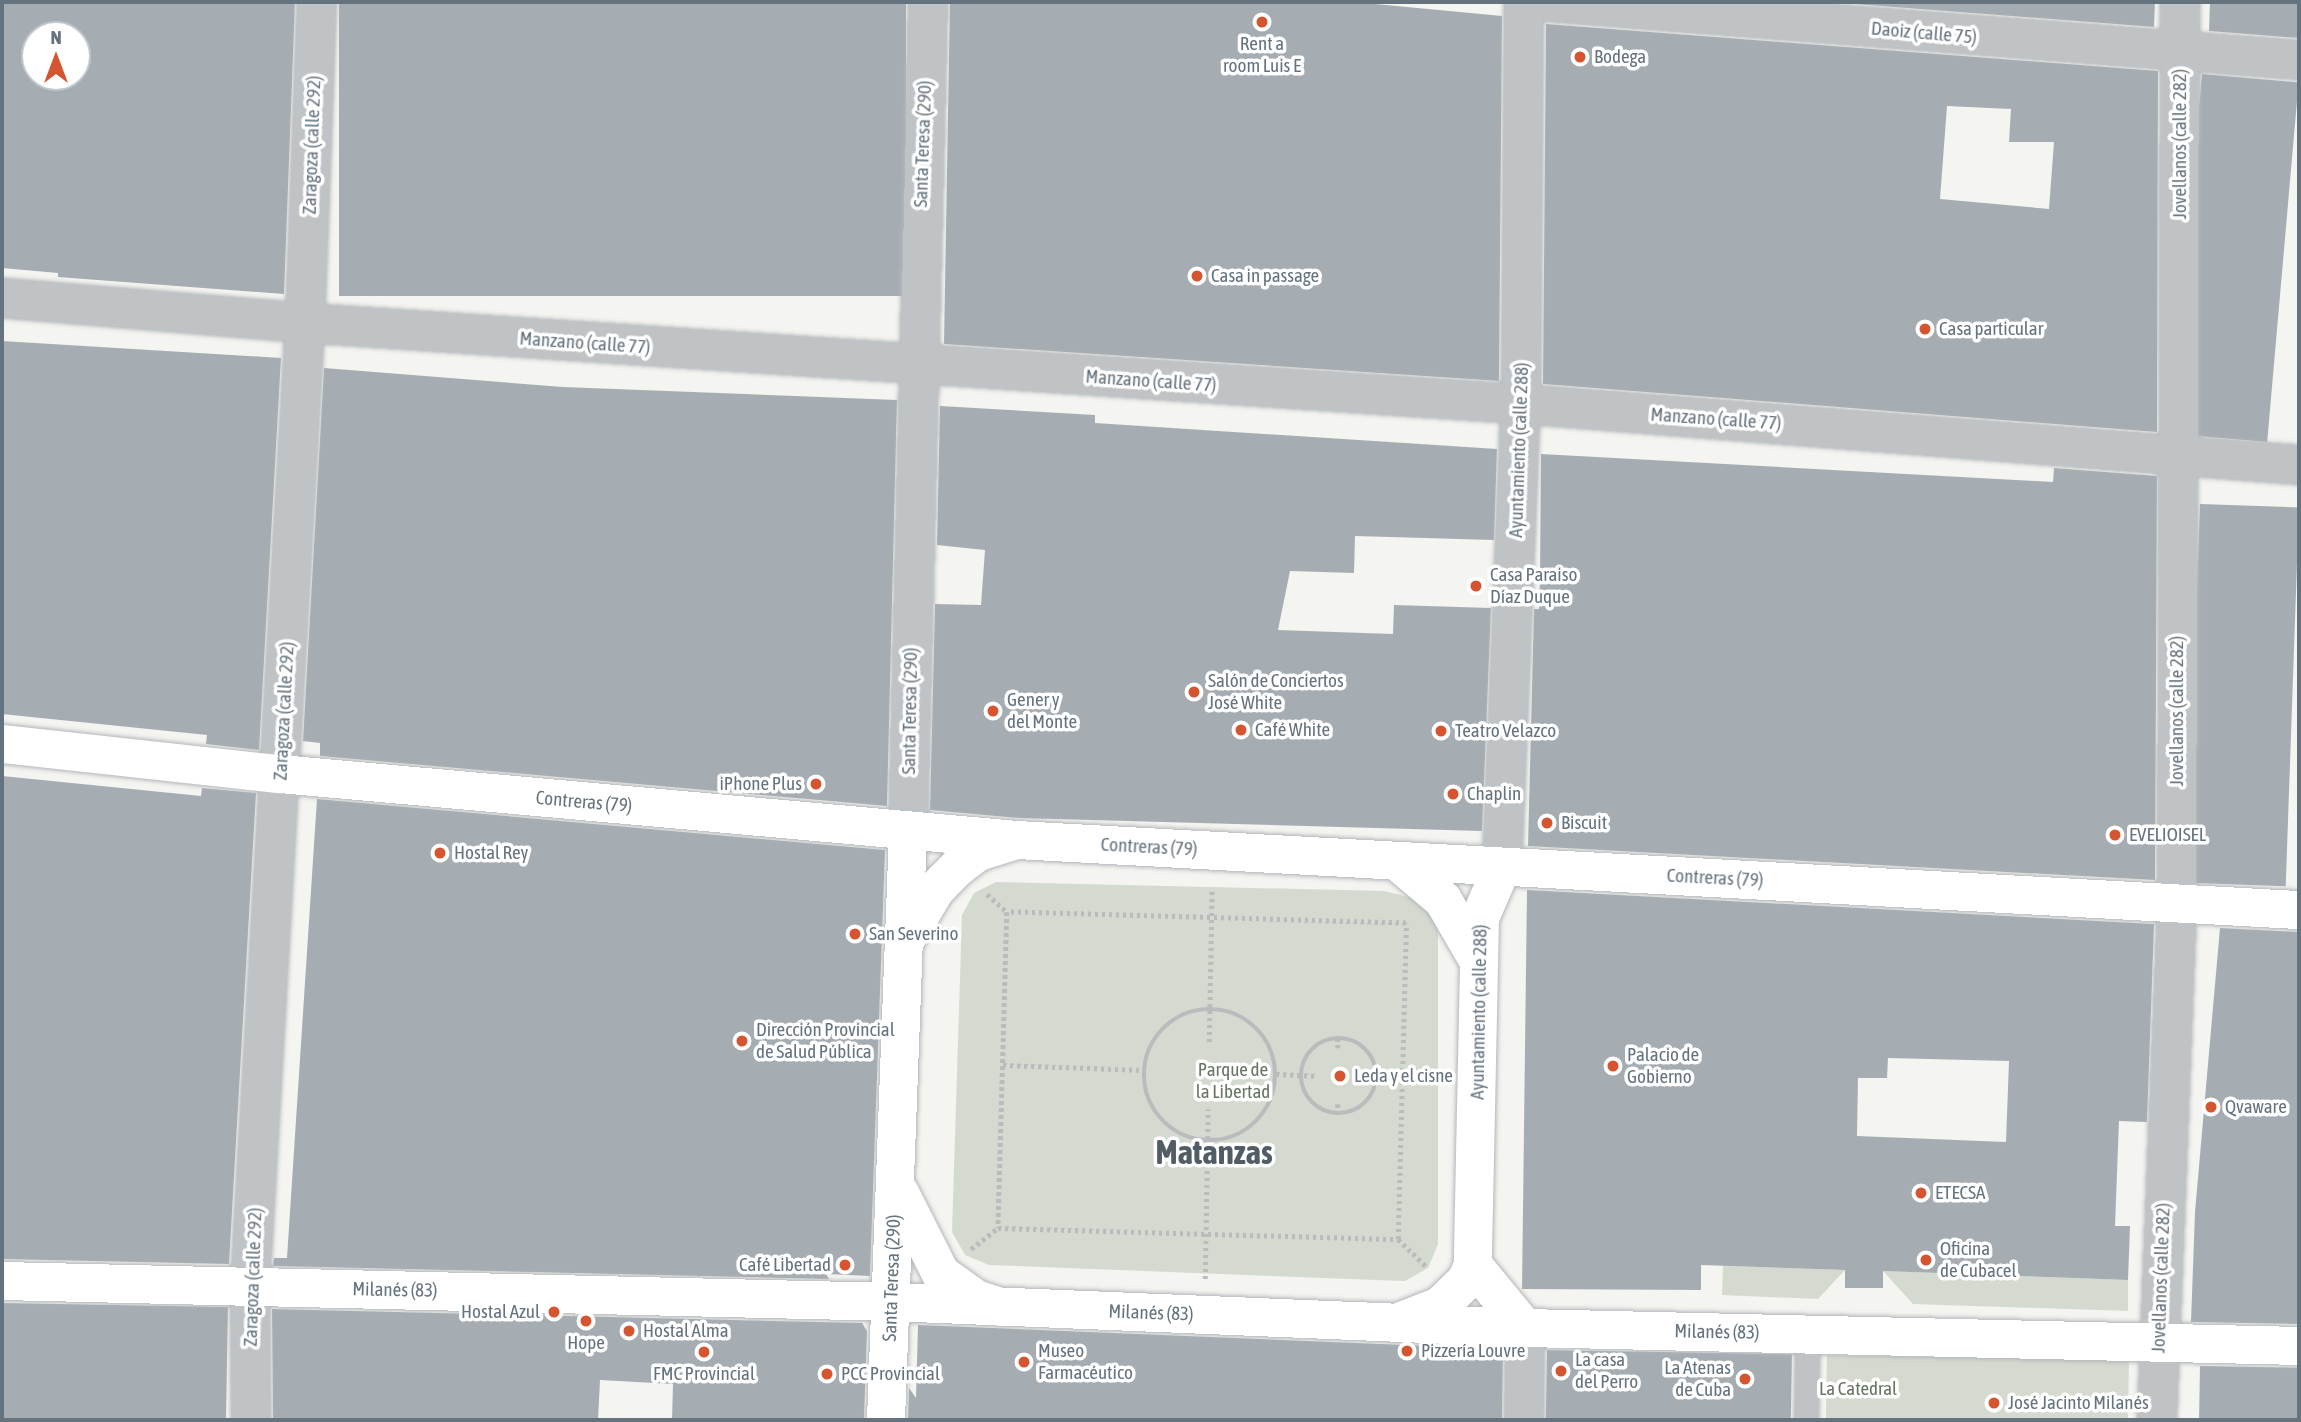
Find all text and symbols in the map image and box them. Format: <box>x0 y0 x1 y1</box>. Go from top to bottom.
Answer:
marker: Rent a room Luis E <box>1254 14 1270 30</box>
street label: Daoiz (calle 75) <box>1870 17 1978 49</box>
north arrow <box>21 21 91 91</box>
text: N <box>50 26 62 48</box>
place label: Rent a room Luis E <box>1223 33 1301 77</box>
place label: Bodega <box>1594 46 1646 68</box>
marker: Bodega <box>1572 49 1588 65</box>
street label: Jovellanos (calle 282) <box>2169 69 2191 219</box>
street label: Zaragoza (calle 292) <box>298 75 326 215</box>
street label: Santa Teresa (290) <box>909 80 937 208</box>
place label: Casa in passage <box>1211 265 1319 287</box>
marker: Casa in passage <box>1189 268 1205 284</box>
place label: Casa particular <box>1939 318 2043 340</box>
marker: Casa particular <box>1917 321 1933 337</box>
street label: Manzano (calle 77) <box>519 327 651 359</box>
street label: Ayuntamiento (calle 288) <box>1505 362 1533 538</box>
street label: Manzano (calle 77) <box>1085 365 1217 397</box>
street label: Manzano (calle 77) <box>1650 403 1782 435</box>
place label: Casa Paraiso Díaz Duque <box>1490 564 1577 608</box>
marker: Casa Paraiso Díaz Duque <box>1468 578 1484 594</box>
street label: Jovellanos (calle 282) <box>2166 636 2188 786</box>
street label: Zaragoza (calle 292) <box>269 641 299 781</box>
street label: Santa Teresa (290) <box>897 647 923 775</box>
place label: Salón de Conciertos José White <box>1208 670 1344 714</box>
marker: Salón de Conciertos José White <box>1186 684 1202 700</box>
place label: Gener y del Monte <box>1007 689 1077 733</box>
marker: Gener y del Monte <box>985 703 1001 719</box>
place label: Café White <box>1255 719 1330 741</box>
place label: Teatro Velazco <box>1455 720 1556 742</box>
marker: Café White <box>1233 722 1249 738</box>
marker: Teatro Velazco <box>1433 723 1449 739</box>
place label: iPhone Plus <box>720 773 802 795</box>
marker: iPhone Plus <box>808 776 824 792</box>
place label: Chaplin <box>1467 783 1521 805</box>
street label: Contreras (79) <box>535 786 633 818</box>
marker: Chaplin <box>1445 786 1461 802</box>
place label: Biscuit <box>1561 812 1607 834</box>
marker: Biscuit <box>1539 815 1555 831</box>
place label: EVELIOISEL <box>2129 824 2206 846</box>
marker: EVELIOISEL <box>2107 827 2123 843</box>
street label: Contreras (79) <box>1100 833 1198 861</box>
place label: Hostal Rey <box>454 842 528 864</box>
marker: Hostal Rey <box>432 845 448 861</box>
street label: Contreras (79) <box>1666 864 1764 892</box>
place label: San Severino <box>869 923 958 945</box>
street label: Ayuntamiento (calle 288) <box>1466 924 1492 1100</box>
marker: San Severino <box>847 926 863 942</box>
place label: Dirección Provincial de Salud Pública <box>756 1019 895 1063</box>
marker: Dirección Provincial de Salud Pública <box>734 1033 750 1049</box>
place label: Palacio de Gobierno <box>1627 1044 1699 1088</box>
marker: Palacio de Gobierno <box>1605 1058 1621 1074</box>
park label: Parque de la Libertad <box>1196 1059 1270 1103</box>
place label: Leda y el cisne <box>1354 1065 1453 1087</box>
marker: Leda y el cisne <box>1332 1068 1348 1084</box>
place label: Qvaware <box>2225 1096 2287 1118</box>
marker: Qvaware <box>2203 1099 2219 1115</box>
district label: Matanzas <box>1155 1133 1273 1173</box>
place label: ETECSA <box>1935 1182 1985 1204</box>
marker: ETECSA <box>1913 1185 1929 1201</box>
street label: Jovellanos (calle 282) <box>2147 1202 2175 1354</box>
street label: Zaragoza (calle 292) <box>239 1207 267 1347</box>
street label: Santa Teresa (290) <box>878 1214 906 1342</box>
place label: Oficina de Cubacel <box>1940 1238 2016 1282</box>
marker: Oficina de Cubacel <box>1918 1252 1934 1268</box>
place label: Café Libertad <box>739 1254 831 1276</box>
marker: Café Libertad <box>837 1257 853 1273</box>
street label: Milanés (83) <box>352 1278 438 1302</box>
street label: Milanés (83) <box>1108 1300 1194 1326</box>
place label: Hostal Azul <box>461 1301 540 1323</box>
marker: Hostal Azul <box>546 1304 562 1320</box>
marker: Hope <box>578 1313 594 1329</box>
place label: Hostal Alma <box>643 1320 728 1342</box>
street label: Milanés (83) <box>1674 1320 1760 1344</box>
marker: Hostal Alma <box>621 1323 637 1339</box>
place label: Hope <box>567 1332 605 1354</box>
place label: Museo Farmacéutico <box>1038 1340 1133 1384</box>
place label: Pizzería Louvre <box>1421 1340 1525 1362</box>
marker: Pizzería Louvre <box>1399 1343 1415 1359</box>
marker: FMC Provincial <box>696 1344 712 1360</box>
place label: La casa del Perro <box>1575 1349 1638 1393</box>
marker: Museo Farmacéutico <box>1016 1354 1032 1370</box>
place label: La Atenas de Cuba <box>1664 1357 1731 1401</box>
place label: FMC Provincial <box>653 1363 755 1385</box>
place label: PCC Provincial <box>841 1363 940 1385</box>
marker: La casa del Perro <box>1553 1363 1569 1379</box>
marker: PCC Provincial <box>819 1366 835 1382</box>
marker: La Atenas de Cuba <box>1737 1371 1753 1387</box>
park label: La Catedral <box>1819 1378 1897 1400</box>
place label: José Jacinto Milanés <box>2008 1392 2149 1414</box>
marker: José Jacinto Milanés <box>1986 1395 2002 1411</box>

